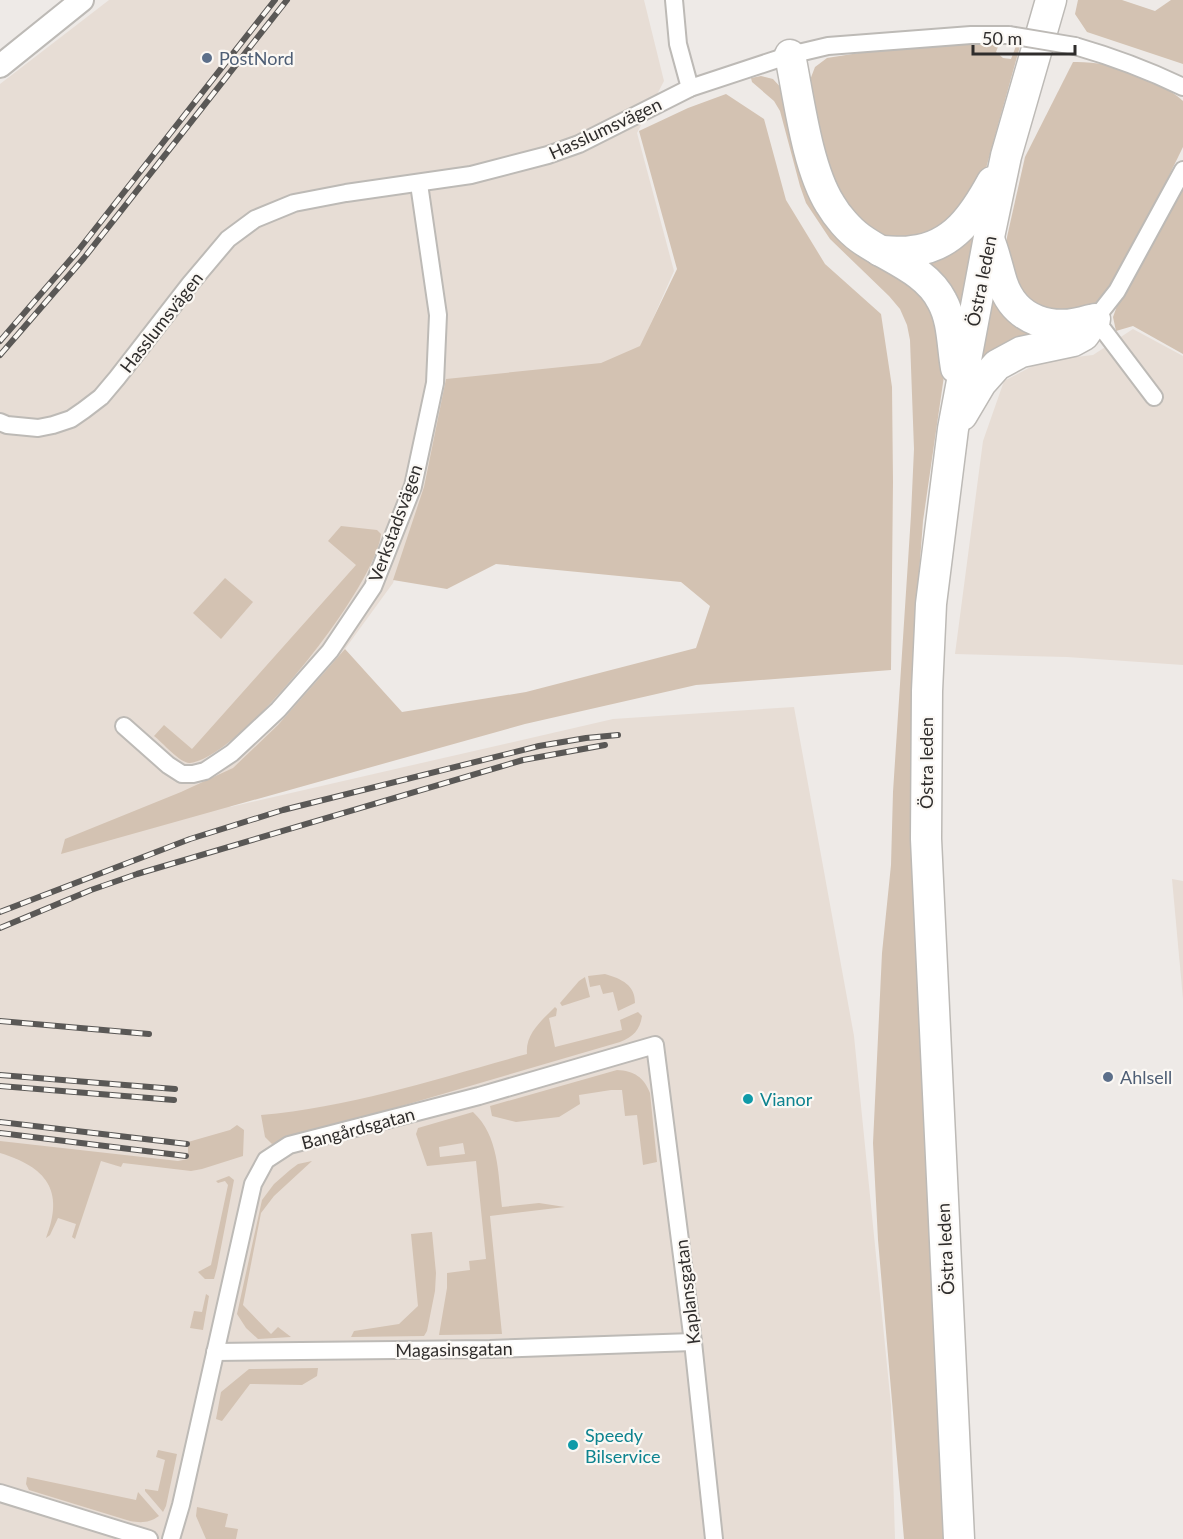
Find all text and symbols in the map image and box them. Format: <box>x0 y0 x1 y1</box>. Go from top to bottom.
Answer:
scale bar <box>973 18 1075 56</box>
text: 50 m <box>982 27 1022 49</box>
place label: PostNord <box>219 47 294 69</box>
marker: PostNord <box>200 51 214 65</box>
street label: Hasslumsvägen <box>545 92 665 164</box>
street label: Östra leden <box>961 234 1001 328</box>
street label: Hasslumsvägen <box>115 267 207 377</box>
street label: Verkstadsvägen <box>363 461 427 585</box>
street label: Östra leden <box>915 717 937 809</box>
place label: Ahlsell <box>1120 1066 1172 1088</box>
marker: Ahlsell <box>1101 1070 1115 1084</box>
place label: Vianor <box>760 1088 813 1110</box>
marker: Vianor <box>741 1092 755 1106</box>
street label: Bangårdsgatan <box>299 1102 417 1154</box>
street label: Östra leden <box>932 1203 958 1295</box>
street label: Kaplansgatan <box>670 1238 704 1346</box>
street label: Magasinsgatan <box>395 1337 513 1361</box>
place label: Speedy Bilservice <box>585 1424 660 1467</box>
marker: Speedy Bilservice <box>566 1438 580 1452</box>

